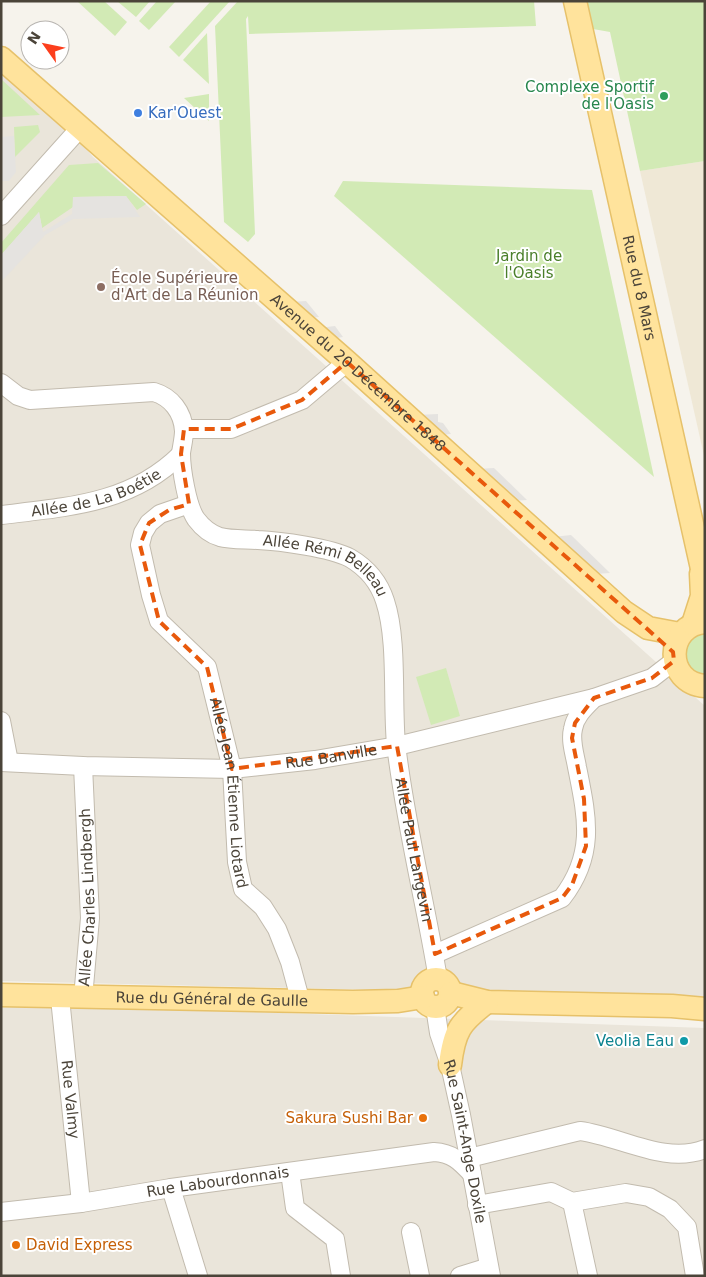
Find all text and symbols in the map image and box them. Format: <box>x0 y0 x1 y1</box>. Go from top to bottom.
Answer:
north arrow <box>20 20 70 70</box>
text: N <box>24 29 44 47</box>
place label: Complexe Sportif de l'Oasis <box>525 78 655 113</box>
marker: Complexe Sportif de l'Oasis <box>658 90 670 102</box>
place label: Kar'Ouest <box>148 104 221 122</box>
marker: Kar'Ouest <box>132 107 144 119</box>
street label: Rue du 8 Mars <box>619 233 660 343</box>
park label: Jardin de l'Oasis <box>495 247 562 282</box>
place label: École Supérieure d'Art de La Réunion <box>111 268 258 304</box>
marker: École Supérieure d'Art de La Réunion <box>95 281 107 293</box>
street label: Avenue du 20 Décembre 1848 <box>267 290 449 456</box>
street label: Allée de La Boétie <box>30 465 164 520</box>
street label: Allée Rémi Belleau <box>262 531 391 599</box>
street label: Allée Jean Étienne Liotard <box>206 696 252 890</box>
street label: Rue Banville <box>284 741 378 772</box>
street label: Allée Paul Langevin <box>392 777 436 924</box>
street label: Allée Charles Lindbergh <box>75 808 99 987</box>
street label: Rue du Général de Gaulle <box>116 988 308 1010</box>
place label: Veolia Eau <box>596 1032 674 1050</box>
marker: Veolia Eau <box>678 1035 690 1047</box>
street label: Rue Saint-Ange Doxile <box>440 1057 490 1225</box>
street label: Rue Valmy <box>57 1059 83 1140</box>
place label: Sakura Sushi Bar <box>285 1109 414 1127</box>
marker: Sakura Sushi Bar <box>417 1112 429 1124</box>
street label: Rue Labourdonnais <box>145 1163 291 1201</box>
place label: David Express <box>26 1236 133 1254</box>
marker: David Express <box>10 1239 22 1251</box>

